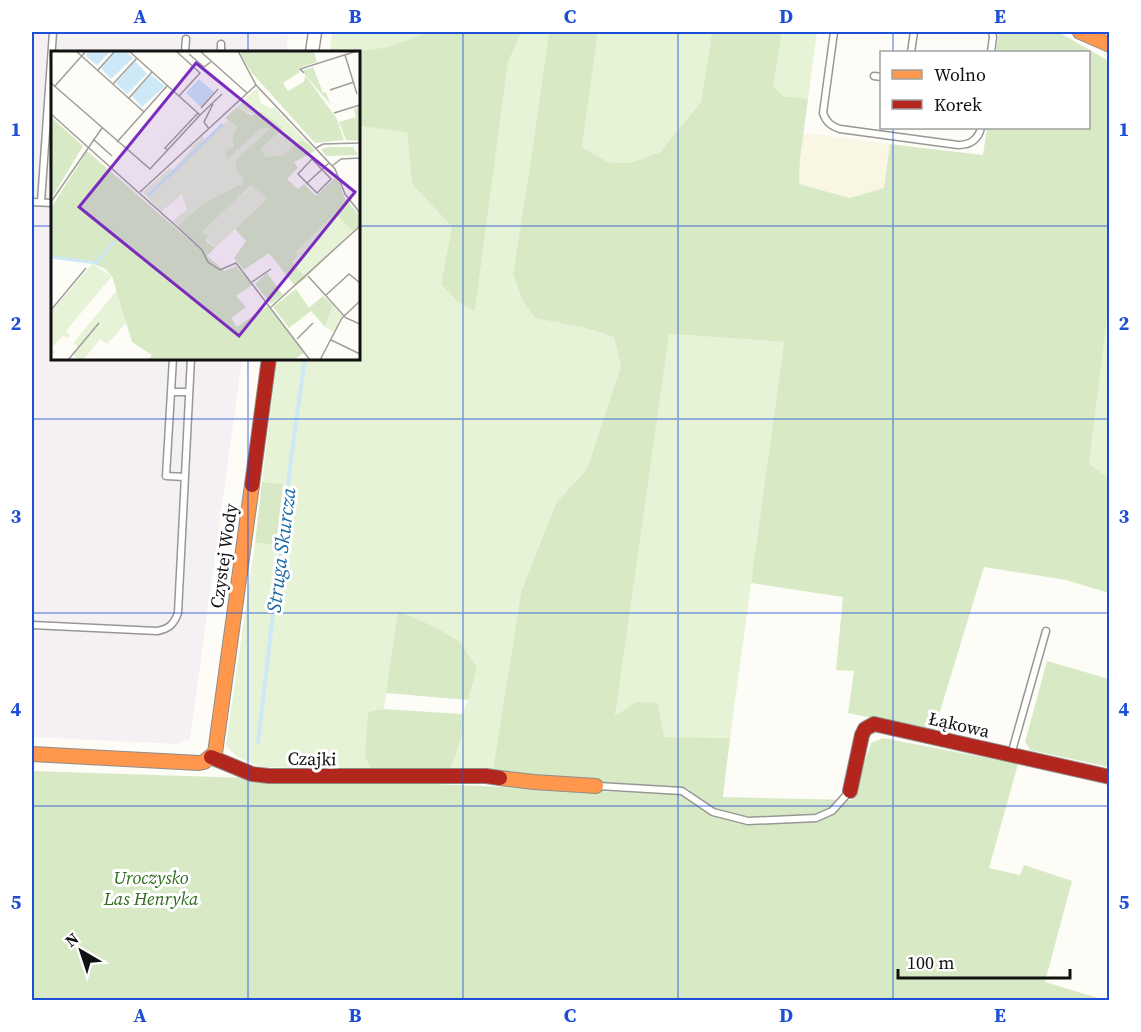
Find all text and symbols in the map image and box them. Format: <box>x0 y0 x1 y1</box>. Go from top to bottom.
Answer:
text: A <box>133 2 147 30</box>
text: B <box>348 2 362 30</box>
text: C <box>564 2 576 30</box>
text: D <box>779 2 793 30</box>
text: E <box>994 2 1006 30</box>
inset map <box>51 51 360 360</box>
legend <box>880 51 1090 129</box>
text: Wolno <box>934 62 986 87</box>
text: Korek <box>934 92 982 117</box>
text: 1 <box>11 115 21 143</box>
text: 1 <box>1119 115 1129 143</box>
text: 2 <box>11 309 22 337</box>
text: 2 <box>1119 309 1130 337</box>
water label: Struga Skurcza <box>259 485 303 614</box>
street label: Czystej Wody <box>204 501 243 610</box>
text: 3 <box>11 502 22 530</box>
text: 3 <box>1119 502 1130 530</box>
text: 4 <box>11 695 22 723</box>
text: 4 <box>1119 695 1130 723</box>
street label: Łąkowa <box>926 705 993 744</box>
street label: Czajki <box>287 746 337 771</box>
park label: Uroczysko Las Henryka <box>103 865 199 911</box>
text: 5 <box>11 888 22 916</box>
text: 5 <box>1119 888 1130 916</box>
north arrow <box>51 921 111 981</box>
text: N <box>60 927 83 952</box>
scale bar <box>898 942 1070 980</box>
text: 100 m <box>907 950 954 975</box>
text: A <box>133 1001 147 1029</box>
text: B <box>348 1001 362 1029</box>
text: C <box>564 1001 576 1029</box>
text: D <box>779 1001 793 1029</box>
text: E <box>994 1001 1006 1029</box>

